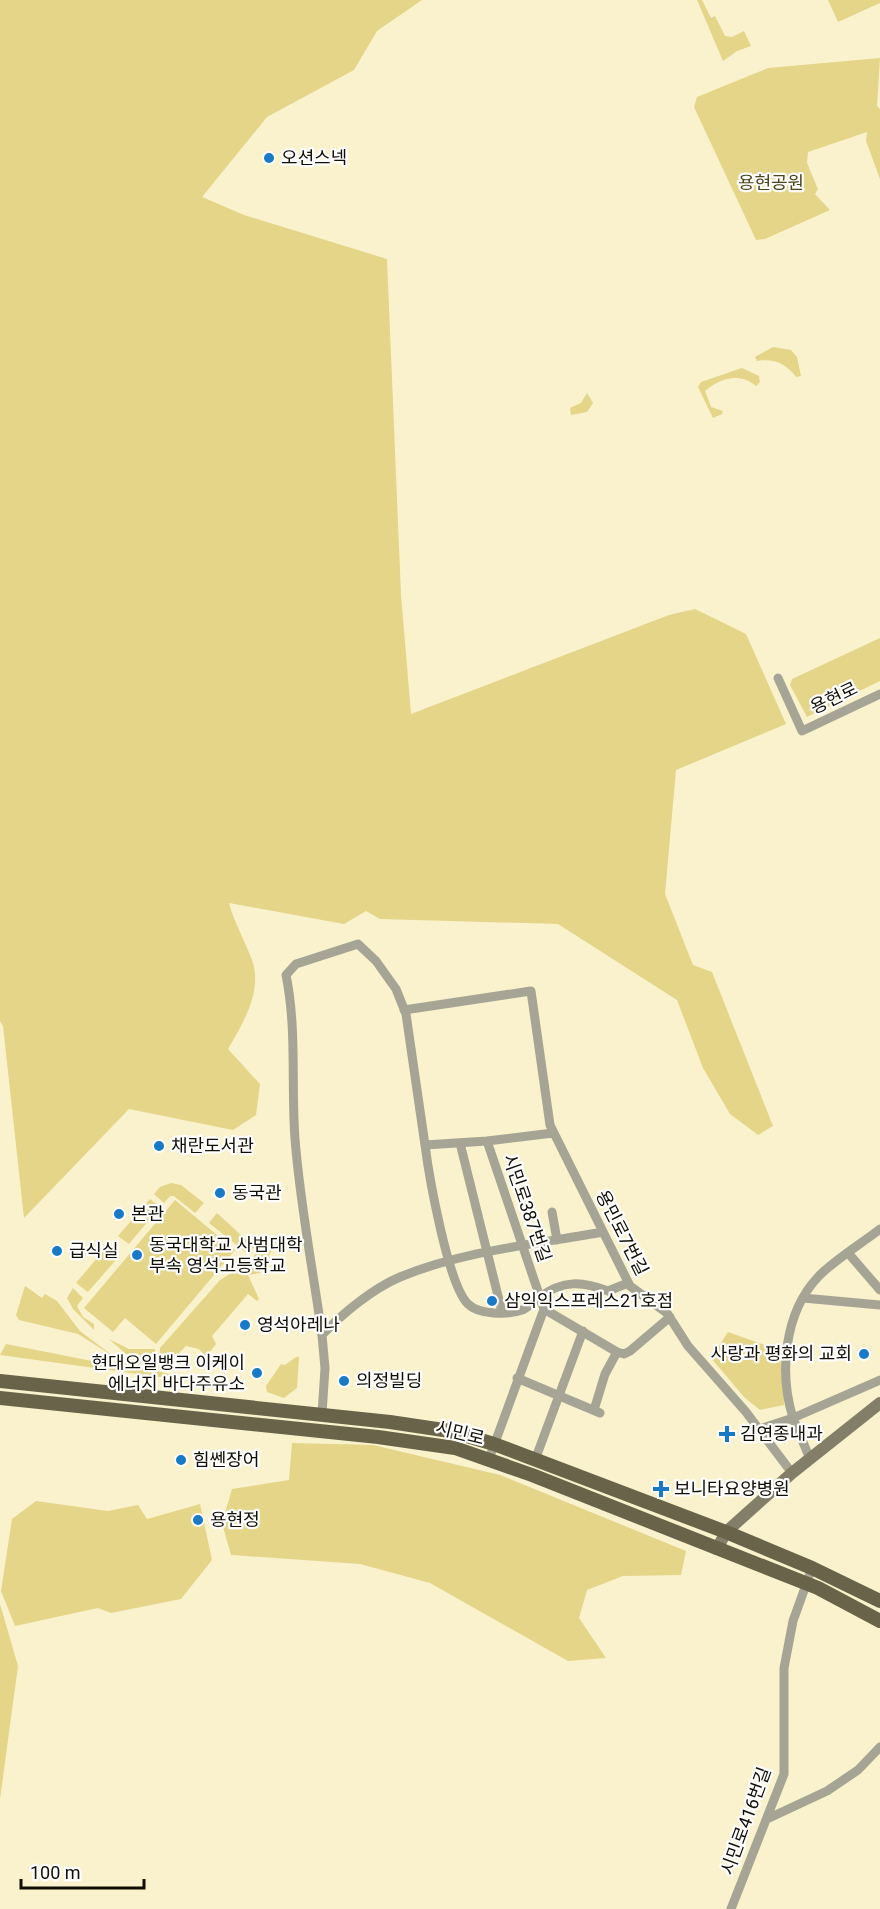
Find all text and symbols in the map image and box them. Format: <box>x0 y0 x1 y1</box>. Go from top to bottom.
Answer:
place label: 오션스넥 <box>281 147 347 168</box>
marker: 오션스넥 <box>262 151 276 165</box>
park label: 용현공원 <box>738 172 804 193</box>
street label: 용현로 <box>807 677 861 718</box>
place label: 채란도서관 <box>171 1135 254 1156</box>
marker: 채란도서관 <box>152 1139 166 1153</box>
street label: 시민로387번길 <box>499 1151 556 1265</box>
place label: 동국관 <box>232 1182 282 1203</box>
marker: 동국관 <box>213 1186 227 1200</box>
street label: 용민로7번길 <box>592 1187 653 1279</box>
place label: 본관 <box>131 1203 165 1224</box>
marker: 본관 <box>112 1207 126 1221</box>
place label: 동국대학교 사범대학 부속 영석고등학교 <box>149 1234 303 1276</box>
place label: 급식실 <box>69 1240 119 1261</box>
marker: 급식실 <box>50 1244 64 1258</box>
marker: 동국대학교 사범대학 부속 영석고등학교 <box>130 1248 144 1262</box>
place label: 삼익익스프레스21호점 <box>504 1290 673 1311</box>
marker: 삼익익스프레스21호점 <box>485 1294 499 1308</box>
place label: 영석아레나 <box>257 1314 340 1335</box>
marker: 영석아레나 <box>238 1318 252 1332</box>
place label: 사랑과 평화의 교회 <box>711 1343 852 1364</box>
marker: 사랑과 평화의 교회 <box>857 1347 871 1361</box>
place label: 현대오일뱅크 이케이 에너지 바다주유소 <box>91 1352 245 1394</box>
marker: 현대오일뱅크 이케이 에너지 바다주유소 <box>250 1366 264 1380</box>
place label: 의정빌딩 <box>356 1370 422 1391</box>
marker: 의정빌딩 <box>337 1374 351 1388</box>
street label: 시민로 <box>433 1416 487 1449</box>
place label: 김연종내과 <box>740 1423 823 1444</box>
marker: 김연종내과 <box>718 1425 736 1443</box>
place label: 힘쎈장어 <box>193 1449 259 1470</box>
marker: 힘쎈장어 <box>174 1453 188 1467</box>
place label: 보니타요양병원 <box>674 1478 790 1499</box>
marker: 보니타요양병원 <box>652 1480 670 1498</box>
place label: 용현정 <box>210 1509 260 1530</box>
marker: 용현정 <box>191 1513 205 1527</box>
street label: 시민로416번길 <box>716 1764 775 1878</box>
scale bar <box>21 1852 144 1890</box>
text: 100 m <box>30 1862 81 1883</box>

